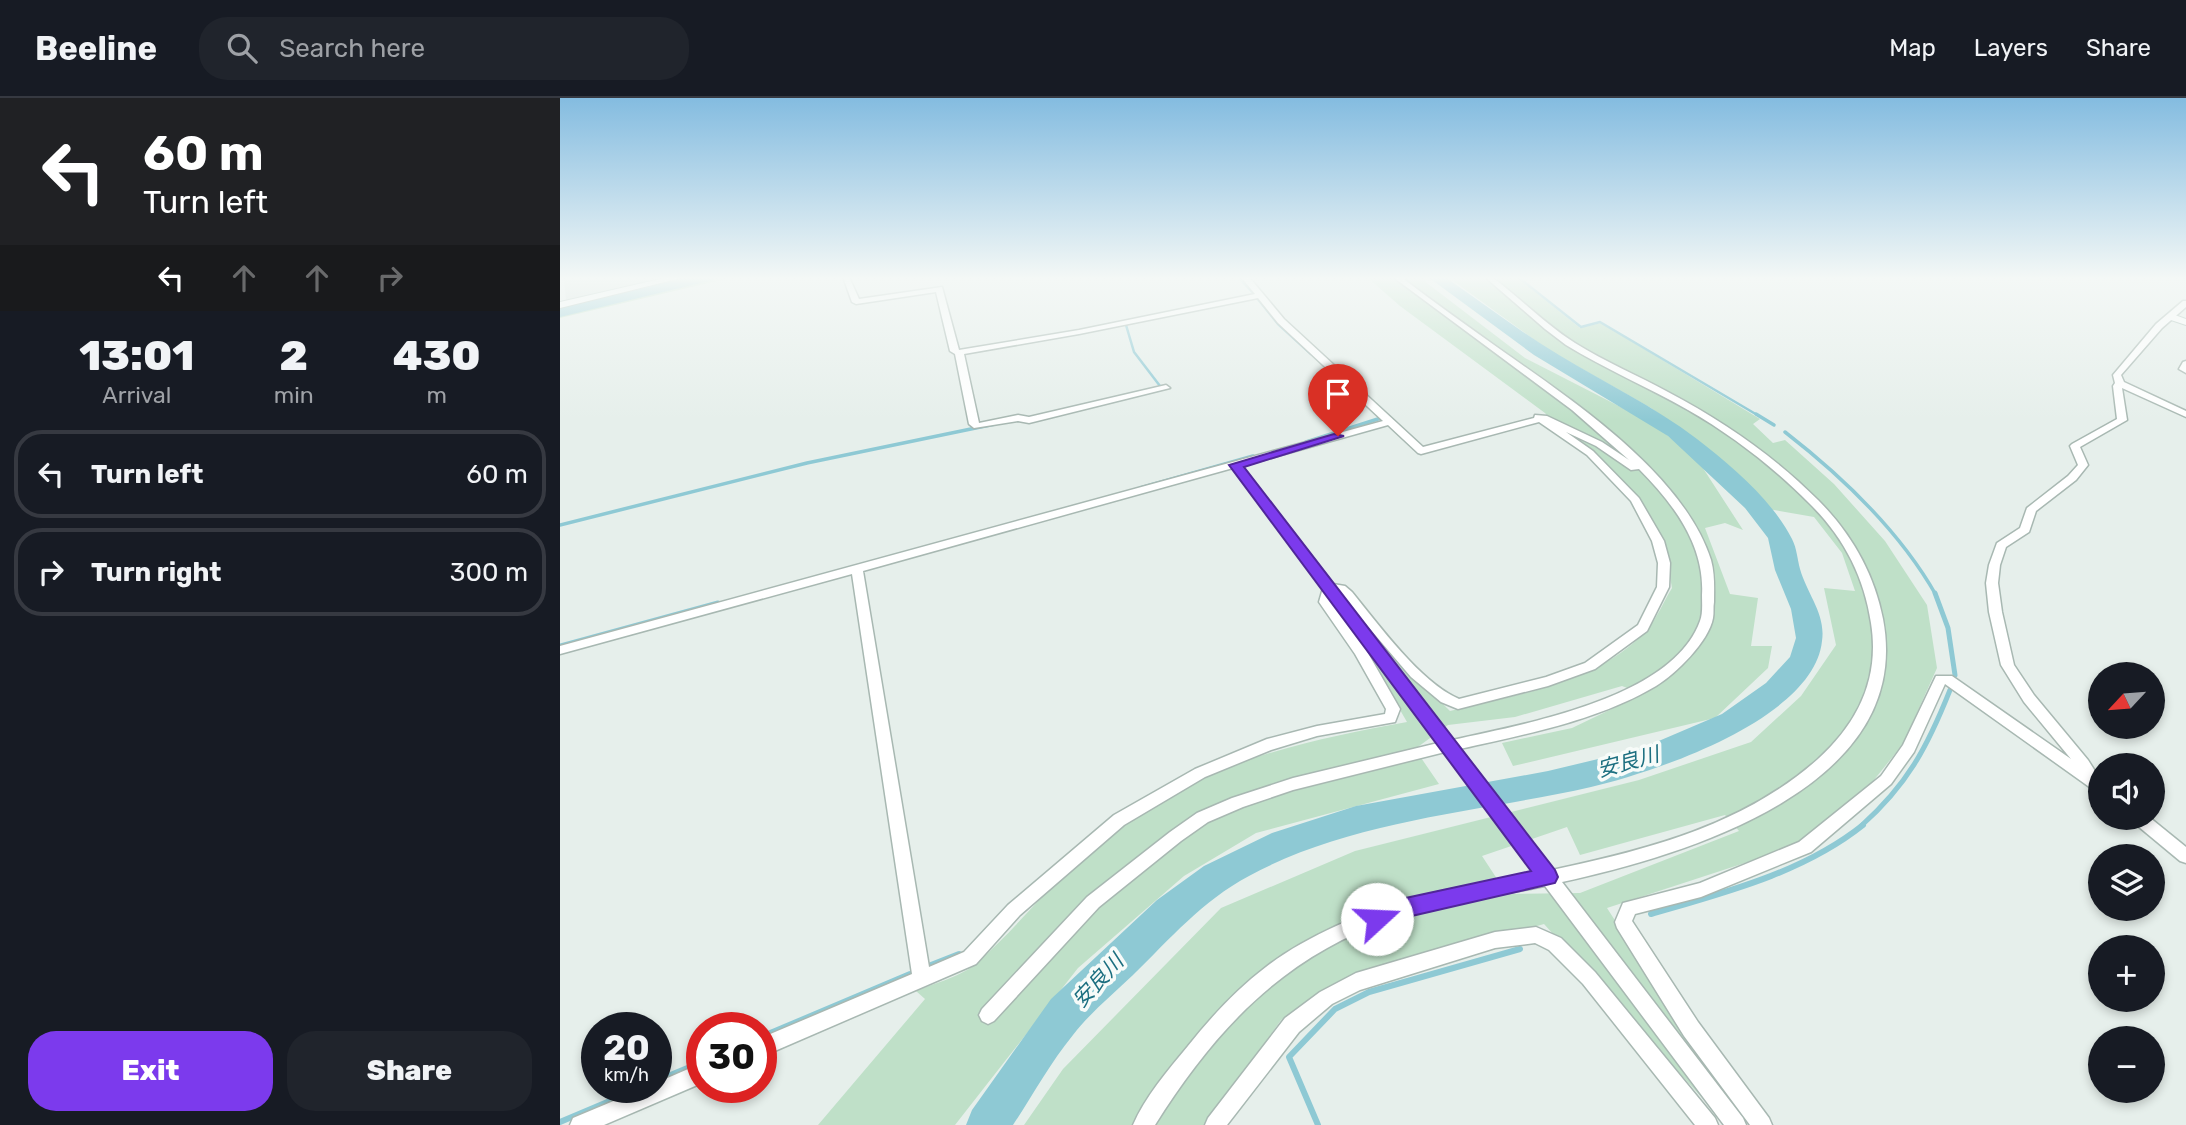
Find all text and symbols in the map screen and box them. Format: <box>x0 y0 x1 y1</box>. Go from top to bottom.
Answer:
search box <box>199 17 689 80</box>
text: Beeline <box>35 29 157 68</box>
icon: search <box>223 29 261 67</box>
text: Search here <box>279 33 425 64</box>
text: Map <box>1889 34 1936 62</box>
text: Layers <box>1974 34 2048 62</box>
text: Share <box>2086 34 2151 62</box>
text: 60 m <box>143 124 264 182</box>
icon: left <box>28 126 119 217</box>
text: Turn left <box>143 183 268 221</box>
icon: left <box>152 259 190 297</box>
icon: ahead <box>225 259 263 297</box>
icon: ahead <box>298 259 336 297</box>
icon: right <box>371 259 409 297</box>
text: 13:01 <box>79 331 194 381</box>
text: 2 <box>279 331 308 381</box>
text: 430 <box>393 331 481 381</box>
pin <box>1308 364 1368 436</box>
icon: arrive <box>1319 375 1357 413</box>
text: Arrival <box>102 381 171 409</box>
text: min <box>274 381 314 409</box>
text: m <box>427 381 447 409</box>
icon: left <box>32 455 70 493</box>
text: Turn left <box>91 459 203 490</box>
text: 60 m <box>466 459 528 490</box>
icon: right <box>32 553 70 591</box>
text: Turn right <box>91 557 221 588</box>
text: 300 m <box>450 557 528 588</box>
north arrow <box>2088 662 2165 738</box>
map controls <box>2088 662 2165 1103</box>
water label: 安良川 <box>1594 741 1663 782</box>
button: sound <box>2088 753 2165 830</box>
button: layers <box>2088 844 2165 921</box>
position arrow <box>1340 882 1414 956</box>
button: + <box>2088 935 2165 1012</box>
water label: 安良川 <box>1067 948 1130 1012</box>
speed limit sign: 30 <box>686 1012 777 1103</box>
button: − <box>2088 1026 2165 1103</box>
text: 20 <box>603 1027 650 1069</box>
button: Exit <box>28 1031 273 1111</box>
button: Share <box>287 1031 532 1111</box>
text: km/h <box>604 1064 649 1086</box>

